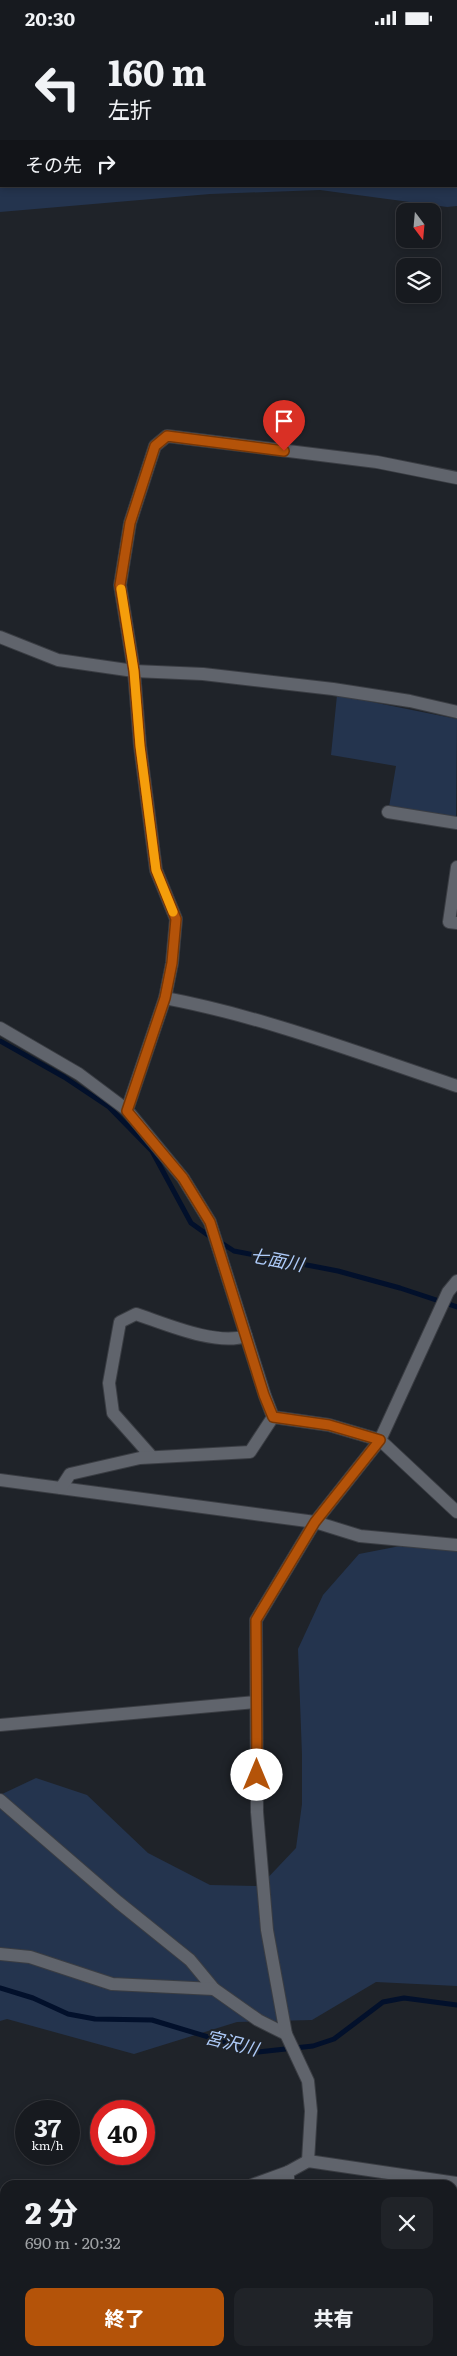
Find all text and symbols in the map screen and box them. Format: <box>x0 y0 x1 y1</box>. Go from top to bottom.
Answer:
text: 20:30 <box>25 4 75 32</box>
text: 160 m <box>108 45 206 97</box>
icon: left <box>25 55 90 120</box>
text: 左折 <box>108 92 152 125</box>
text: その先 <box>25 150 82 178</box>
icon: right <box>92 150 120 178</box>
north arrow <box>396 203 441 247</box>
map controls <box>396 203 441 303</box>
button: layers <box>396 258 441 303</box>
pin <box>263 400 305 451</box>
icon: arrive <box>270 407 298 435</box>
water label: 七面川 <box>248 1241 308 1278</box>
position arrow <box>230 1748 282 1800</box>
water label: 宮沢川 <box>203 2022 263 2062</box>
speed limit sign: 40 <box>90 2100 155 2165</box>
text: 37 <box>34 2108 61 2145</box>
text: km/h <box>32 2136 63 2154</box>
text: 2 分 <box>25 2189 78 2233</box>
button: close <box>381 2197 433 2249</box>
text: 690 m · 20:32 <box>25 2230 121 2254</box>
button: 終了 <box>25 2288 224 2346</box>
button: 共有 <box>234 2288 433 2346</box>

